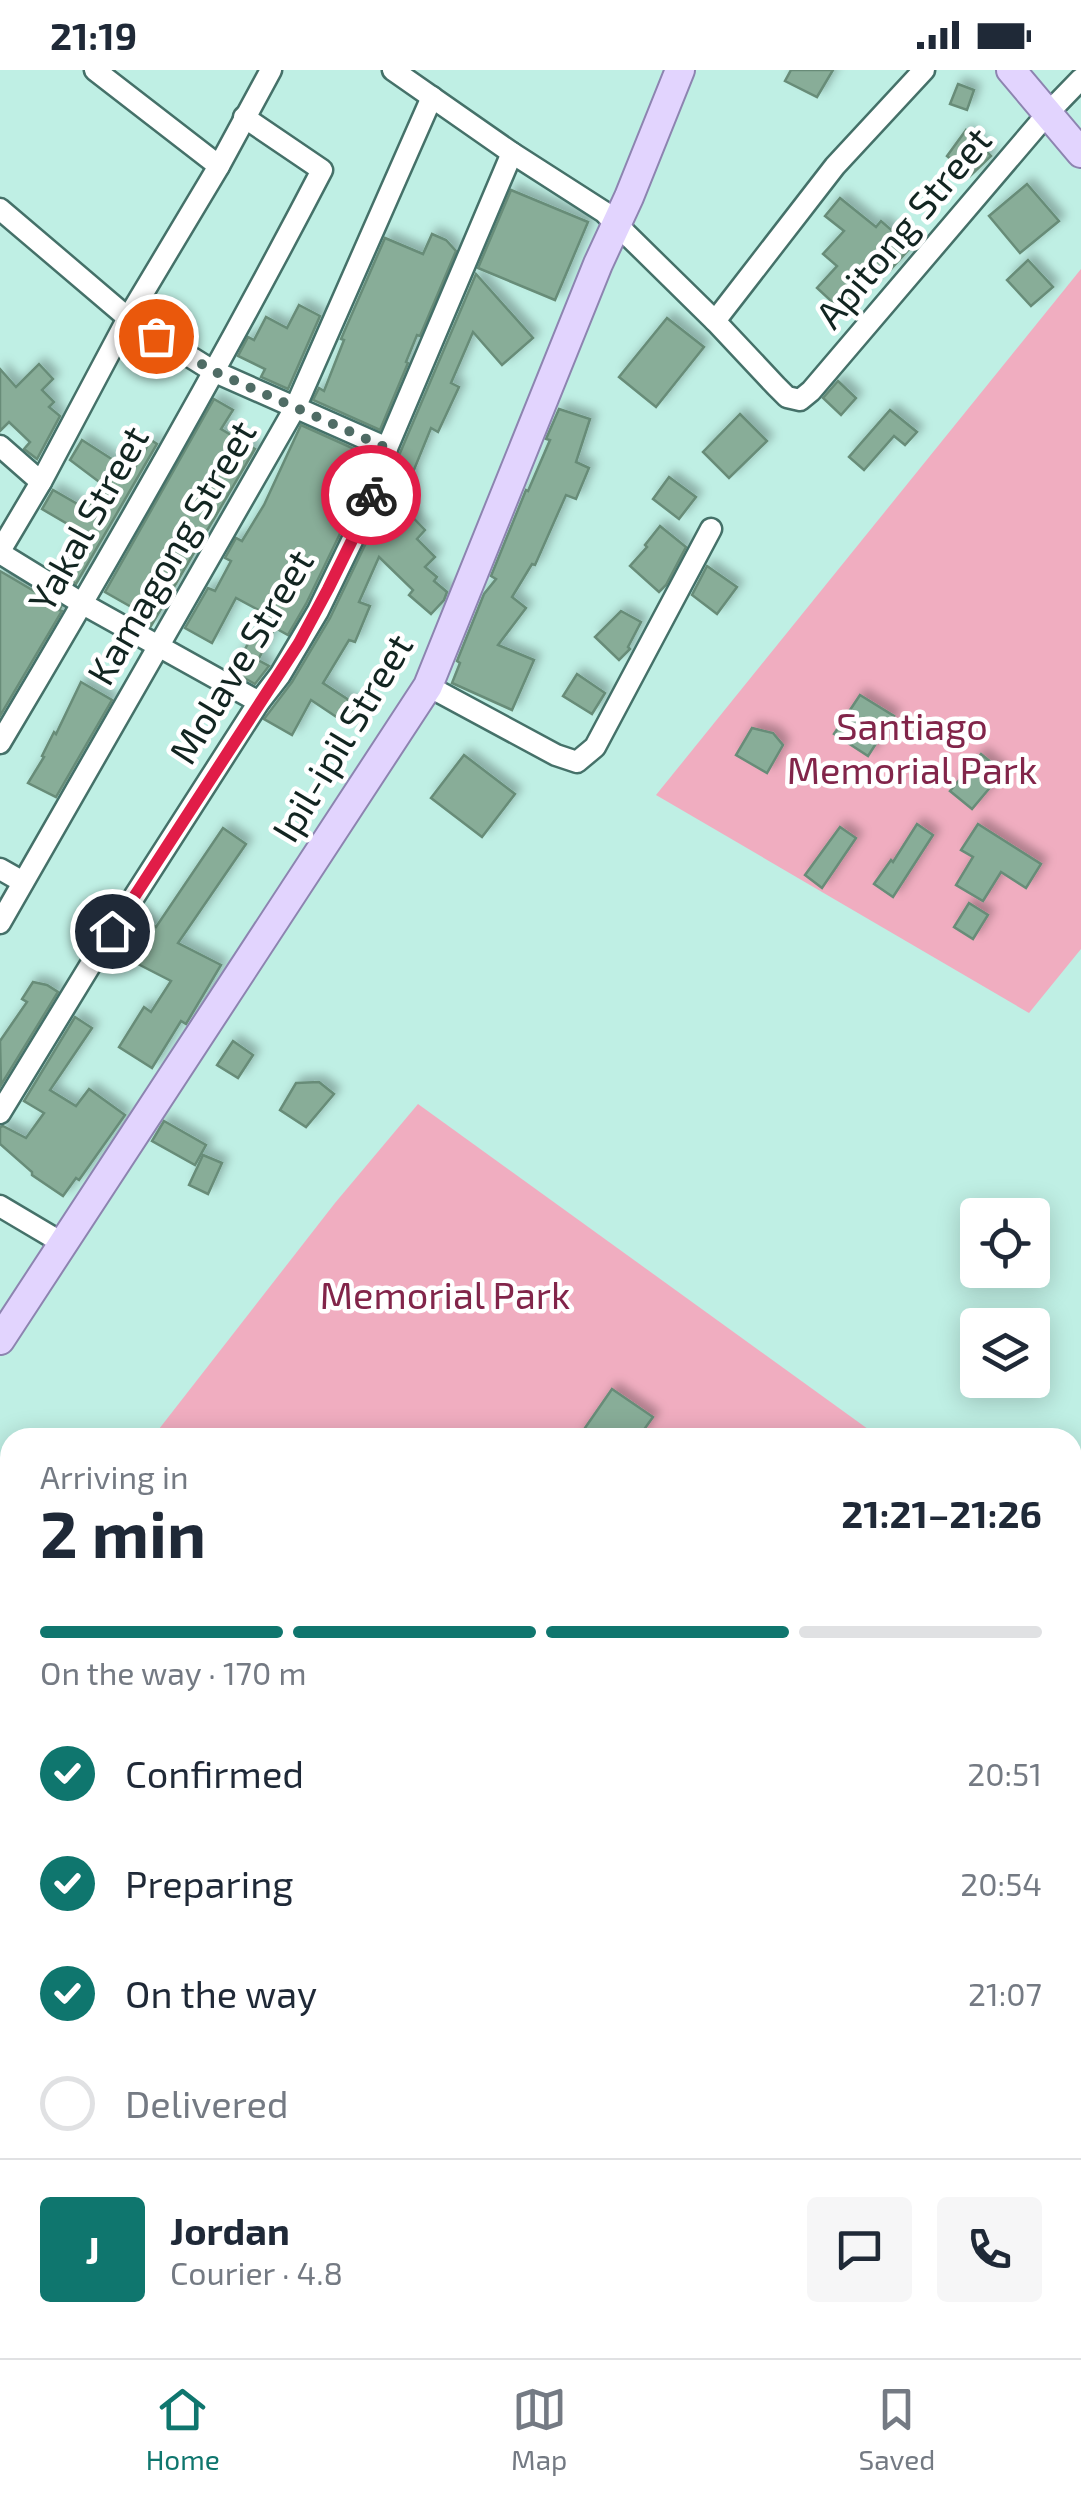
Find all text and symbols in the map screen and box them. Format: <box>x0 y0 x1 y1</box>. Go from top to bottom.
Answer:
text: 21:19 <box>50 12 137 58</box>
street label: Apitong Street <box>805 117 1000 337</box>
pin <box>114 294 199 379</box>
icon: bag <box>129 309 184 364</box>
street label: Kamagong Street <box>76 412 265 692</box>
street label: Yakal Street <box>17 417 157 619</box>
courier <box>321 445 421 545</box>
icon: bike <box>344 468 399 523</box>
street label: Molave Street <box>158 541 322 771</box>
street label: Ipil-ipil Street <box>261 625 421 849</box>
park label: Santiago Memorial Park <box>787 702 1037 792</box>
pin <box>70 889 155 974</box>
icon: home <box>85 904 140 959</box>
map controls <box>960 1198 1050 1398</box>
button: locate <box>960 1198 1050 1288</box>
park label: Memorial Park <box>320 1271 570 1317</box>
button: layers <box>960 1308 1050 1398</box>
text: Arriving in <box>40 1457 189 1495</box>
text: 21:21–21:26 <box>841 1490 1042 1536</box>
text: 2 min <box>40 1493 206 1571</box>
text: On the way · 170 m <box>40 1653 306 1691</box>
icon: check <box>40 1746 95 1801</box>
text: Confirmed <box>125 1750 304 1796</box>
text: 20:51 <box>967 1754 1042 1792</box>
icon: check <box>40 1856 95 1911</box>
text: Preparing <box>125 1860 293 1906</box>
text: 20:54 <box>960 1864 1042 1902</box>
icon: check <box>40 1966 95 2021</box>
text: On the way <box>125 1970 317 2016</box>
text: 21:07 <box>968 1974 1042 2012</box>
text: Delivered <box>125 2080 289 2126</box>
button: chat <box>807 2197 912 2302</box>
button: phone <box>937 2197 1042 2302</box>
text: Jordan <box>170 2207 290 2253</box>
text: J <box>85 2226 100 2272</box>
text: Courier · 4.8 <box>170 2253 343 2291</box>
tab: Home <box>146 2382 220 2476</box>
tab: Map <box>511 2382 567 2476</box>
tab: Saved <box>859 2382 935 2476</box>

